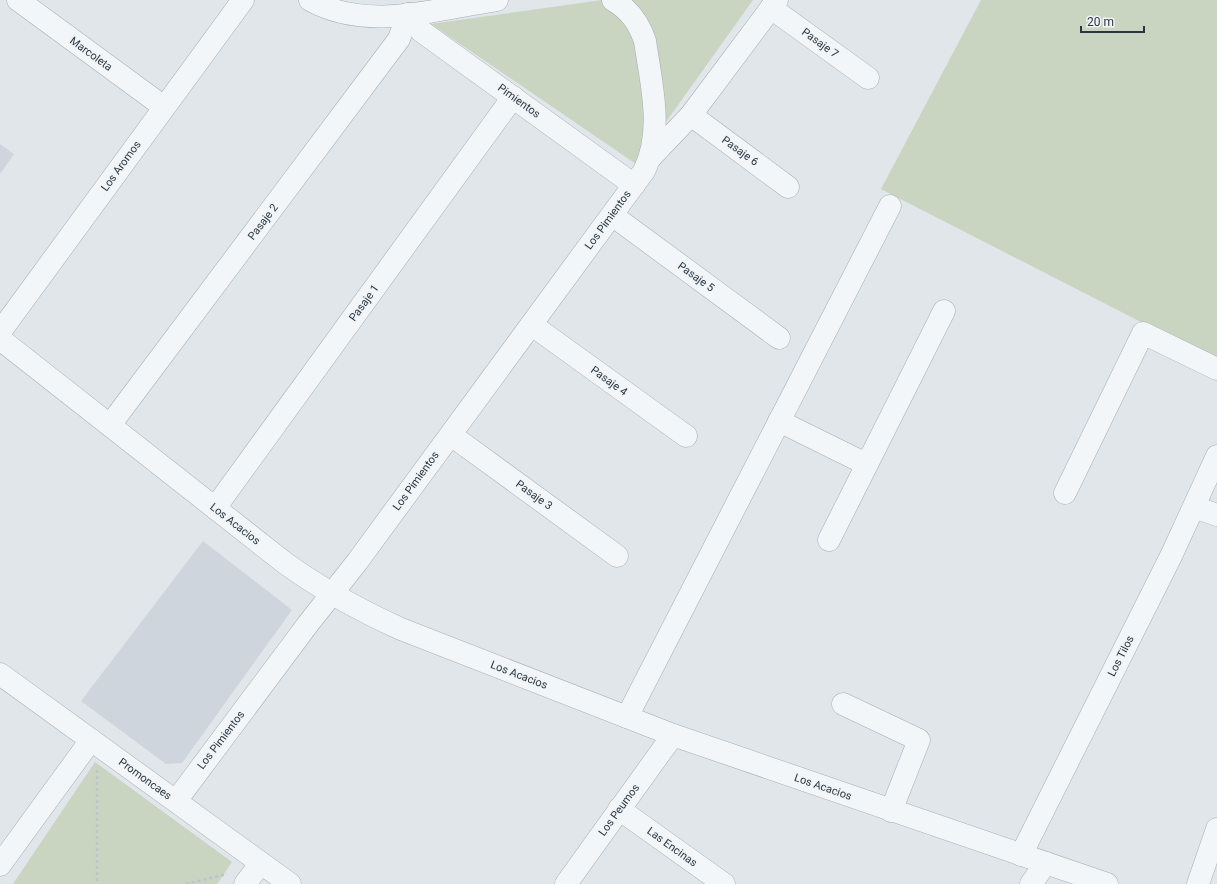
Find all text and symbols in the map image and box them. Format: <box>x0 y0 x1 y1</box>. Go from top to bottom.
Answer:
scale bar <box>1081 8 1144 34</box>
text: 20 m <box>1087 15 1114 29</box>
street label: Pasaje 7 <box>799 25 841 61</box>
street label: Marcoleta <box>67 34 115 74</box>
street label: Pimientos <box>495 81 543 121</box>
street label: Pasaje 6 <box>719 133 761 169</box>
street label: Los Aromos <box>98 138 144 194</box>
street label: Los Pimientos <box>582 188 634 252</box>
street label: Pasaje 2 <box>245 201 281 243</box>
street label: Pasaje 5 <box>675 259 717 295</box>
street label: Pasaje 1 <box>346 282 382 324</box>
street label: Pasaje 4 <box>588 363 630 399</box>
street label: Los Pimientos <box>390 449 442 513</box>
street label: Pasaje 3 <box>513 477 555 513</box>
street label: Los Acacios <box>207 500 263 548</box>
street label: Los Tilos <box>1105 633 1137 679</box>
street label: Los Acacios <box>489 658 550 692</box>
street label: Los Pimientos <box>195 708 247 772</box>
street label: Promoncaes <box>116 755 174 803</box>
street label: Los Acacios <box>793 771 854 803</box>
street label: Los Peumos <box>596 781 642 838</box>
street label: Las Encinas <box>644 824 700 870</box>

